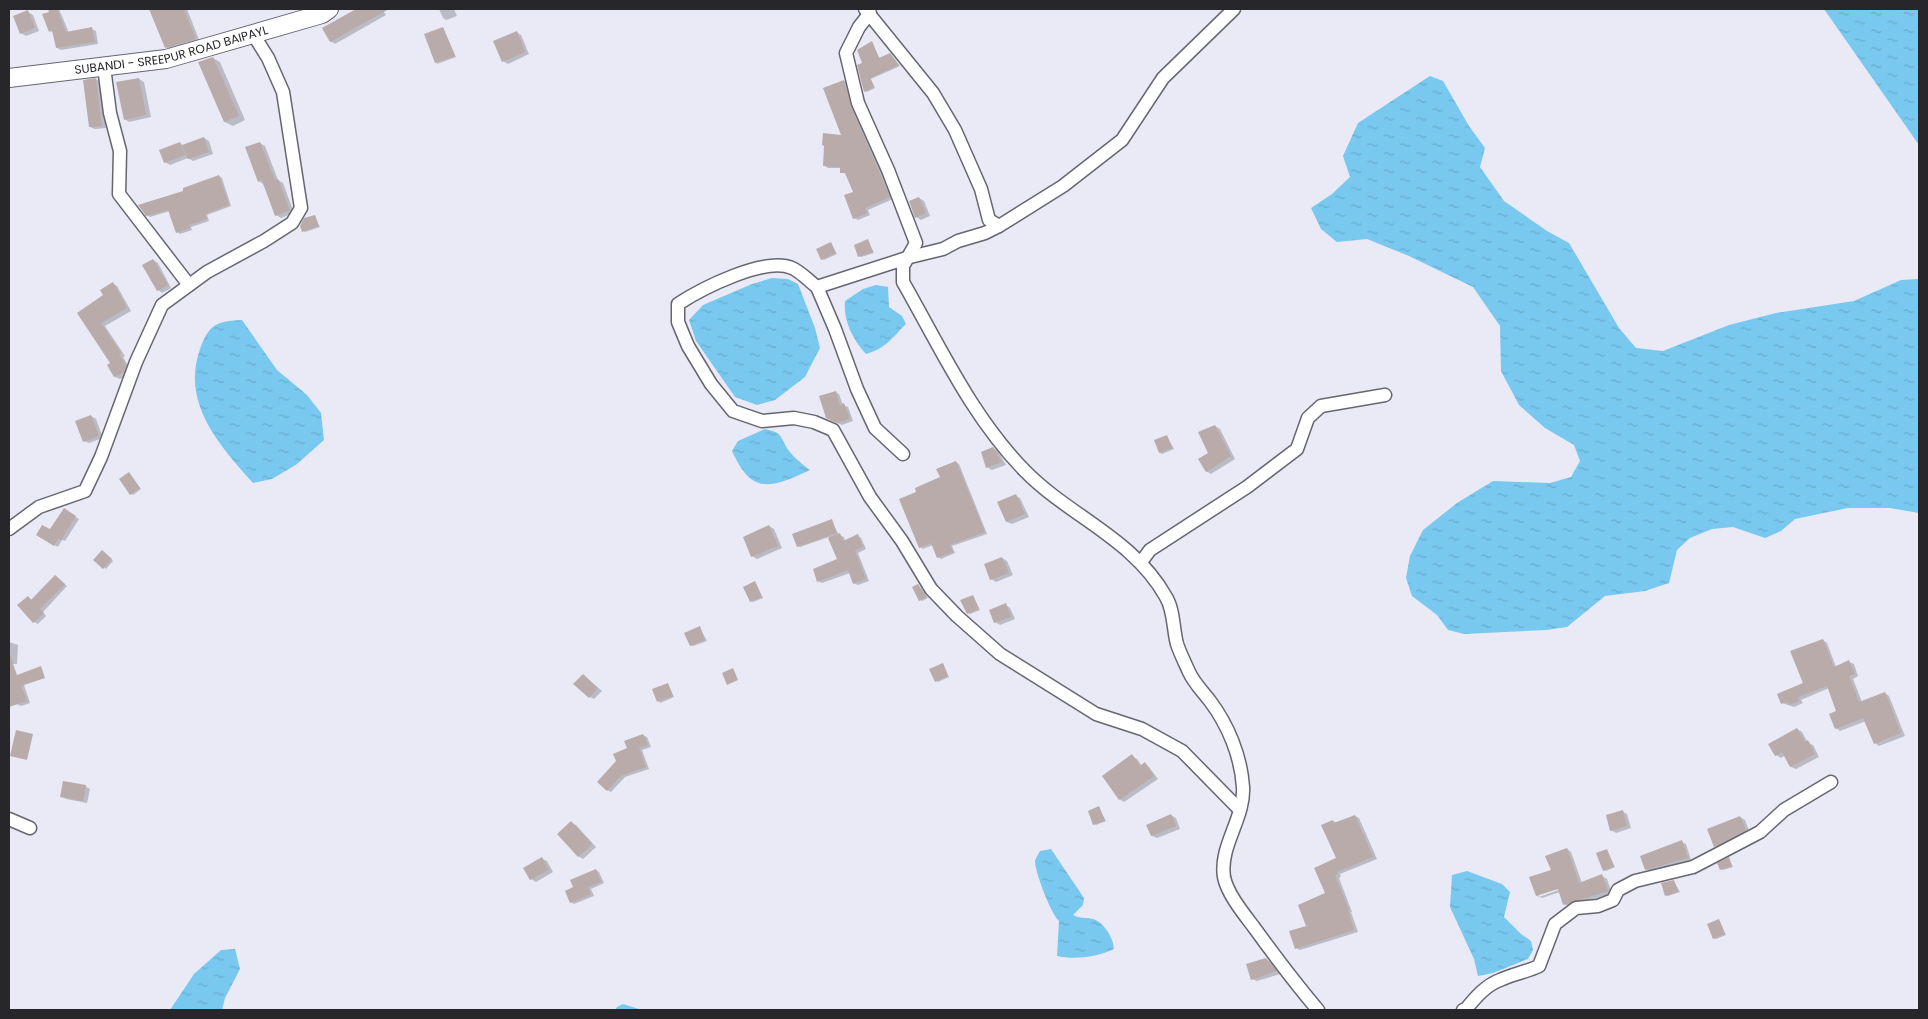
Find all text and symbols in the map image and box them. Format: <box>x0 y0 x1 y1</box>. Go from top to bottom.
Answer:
street label: SUBANDI - SREEPUR ROAD BAIPAYL <box>73 21 270 78</box>

